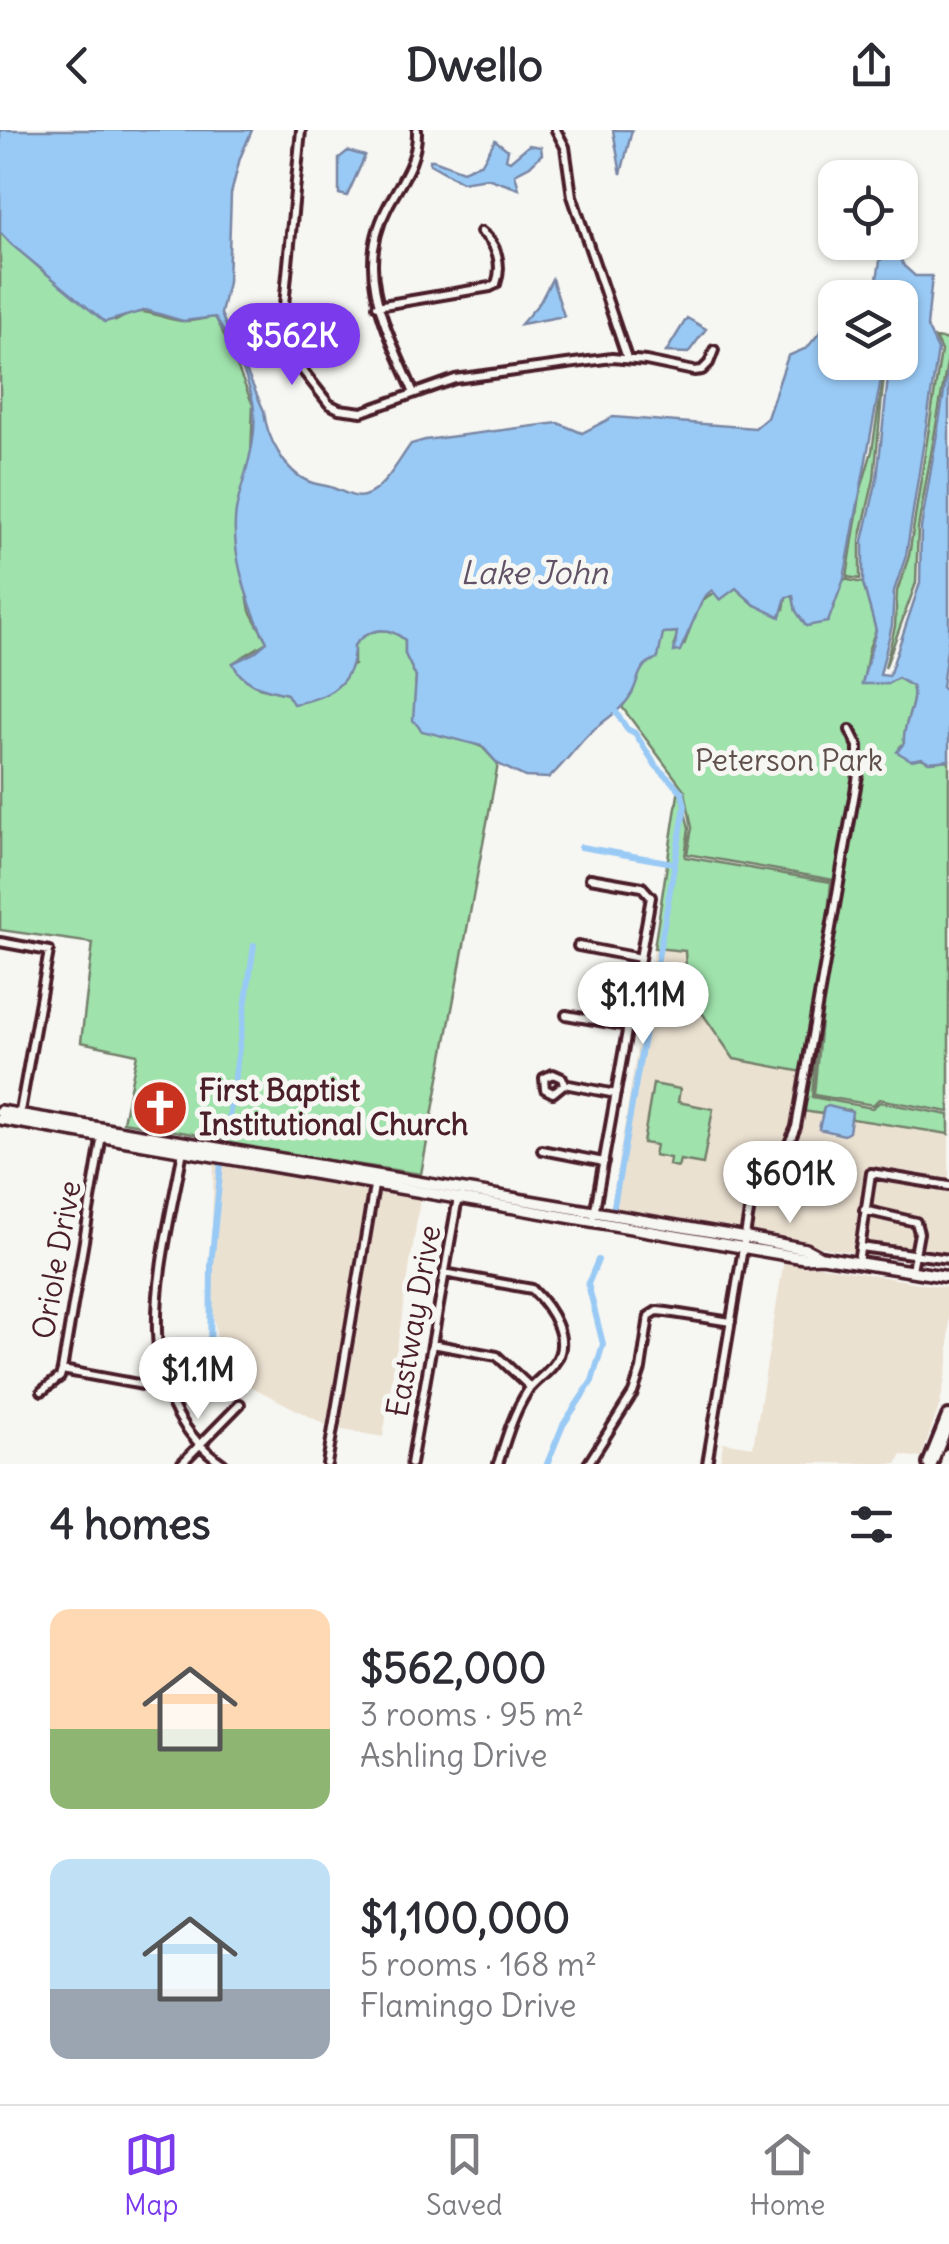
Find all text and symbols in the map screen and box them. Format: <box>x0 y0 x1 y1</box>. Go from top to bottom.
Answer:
text: Dwello <box>406 37 543 93</box>
icon: back <box>50 38 105 93</box>
icon: share <box>844 38 899 93</box>
map controls <box>818 160 918 380</box>
button: locate <box>818 160 918 260</box>
button: layers <box>818 280 918 380</box>
pin: $562K <box>222 303 362 388</box>
text: $562K <box>246 315 338 356</box>
water label: Lake John <box>460 552 609 593</box>
park label: Peterson Park <box>695 741 883 779</box>
pin: $1.11M <box>562 962 724 1047</box>
text: $1.11M <box>600 974 686 1015</box>
place label: First Baptist Institutional Church <box>199 1071 468 1143</box>
church icon: First Baptist Institutional Church <box>130 1078 190 1138</box>
pin: $601K <box>720 1141 860 1226</box>
text: $601K <box>745 1153 835 1194</box>
street label: Oriole Drive <box>23 1178 89 1342</box>
street label: Eastway Drive <box>377 1222 449 1420</box>
pin: $1.1M <box>128 1337 268 1422</box>
text: $1.1M <box>161 1349 235 1390</box>
icon: filters <box>844 1497 899 1552</box>
text: 4 homes <box>50 1498 211 1550</box>
text: $562,000 <box>360 1642 546 1694</box>
icon: home <box>130 1649 250 1769</box>
text: 3 rooms · 95 m² <box>360 1694 584 1735</box>
text: Ashling Drive <box>360 1735 548 1776</box>
text: $1,100,000 <box>360 1892 570 1944</box>
icon: home <box>130 1899 250 2019</box>
text: 5 rooms · 168 m² <box>360 1944 597 1985</box>
text: Flamingo Drive <box>360 1985 576 2026</box>
tab: Map <box>124 2127 179 2223</box>
tab: Saved <box>426 2127 503 2223</box>
tab: Home <box>750 2127 825 2223</box>

